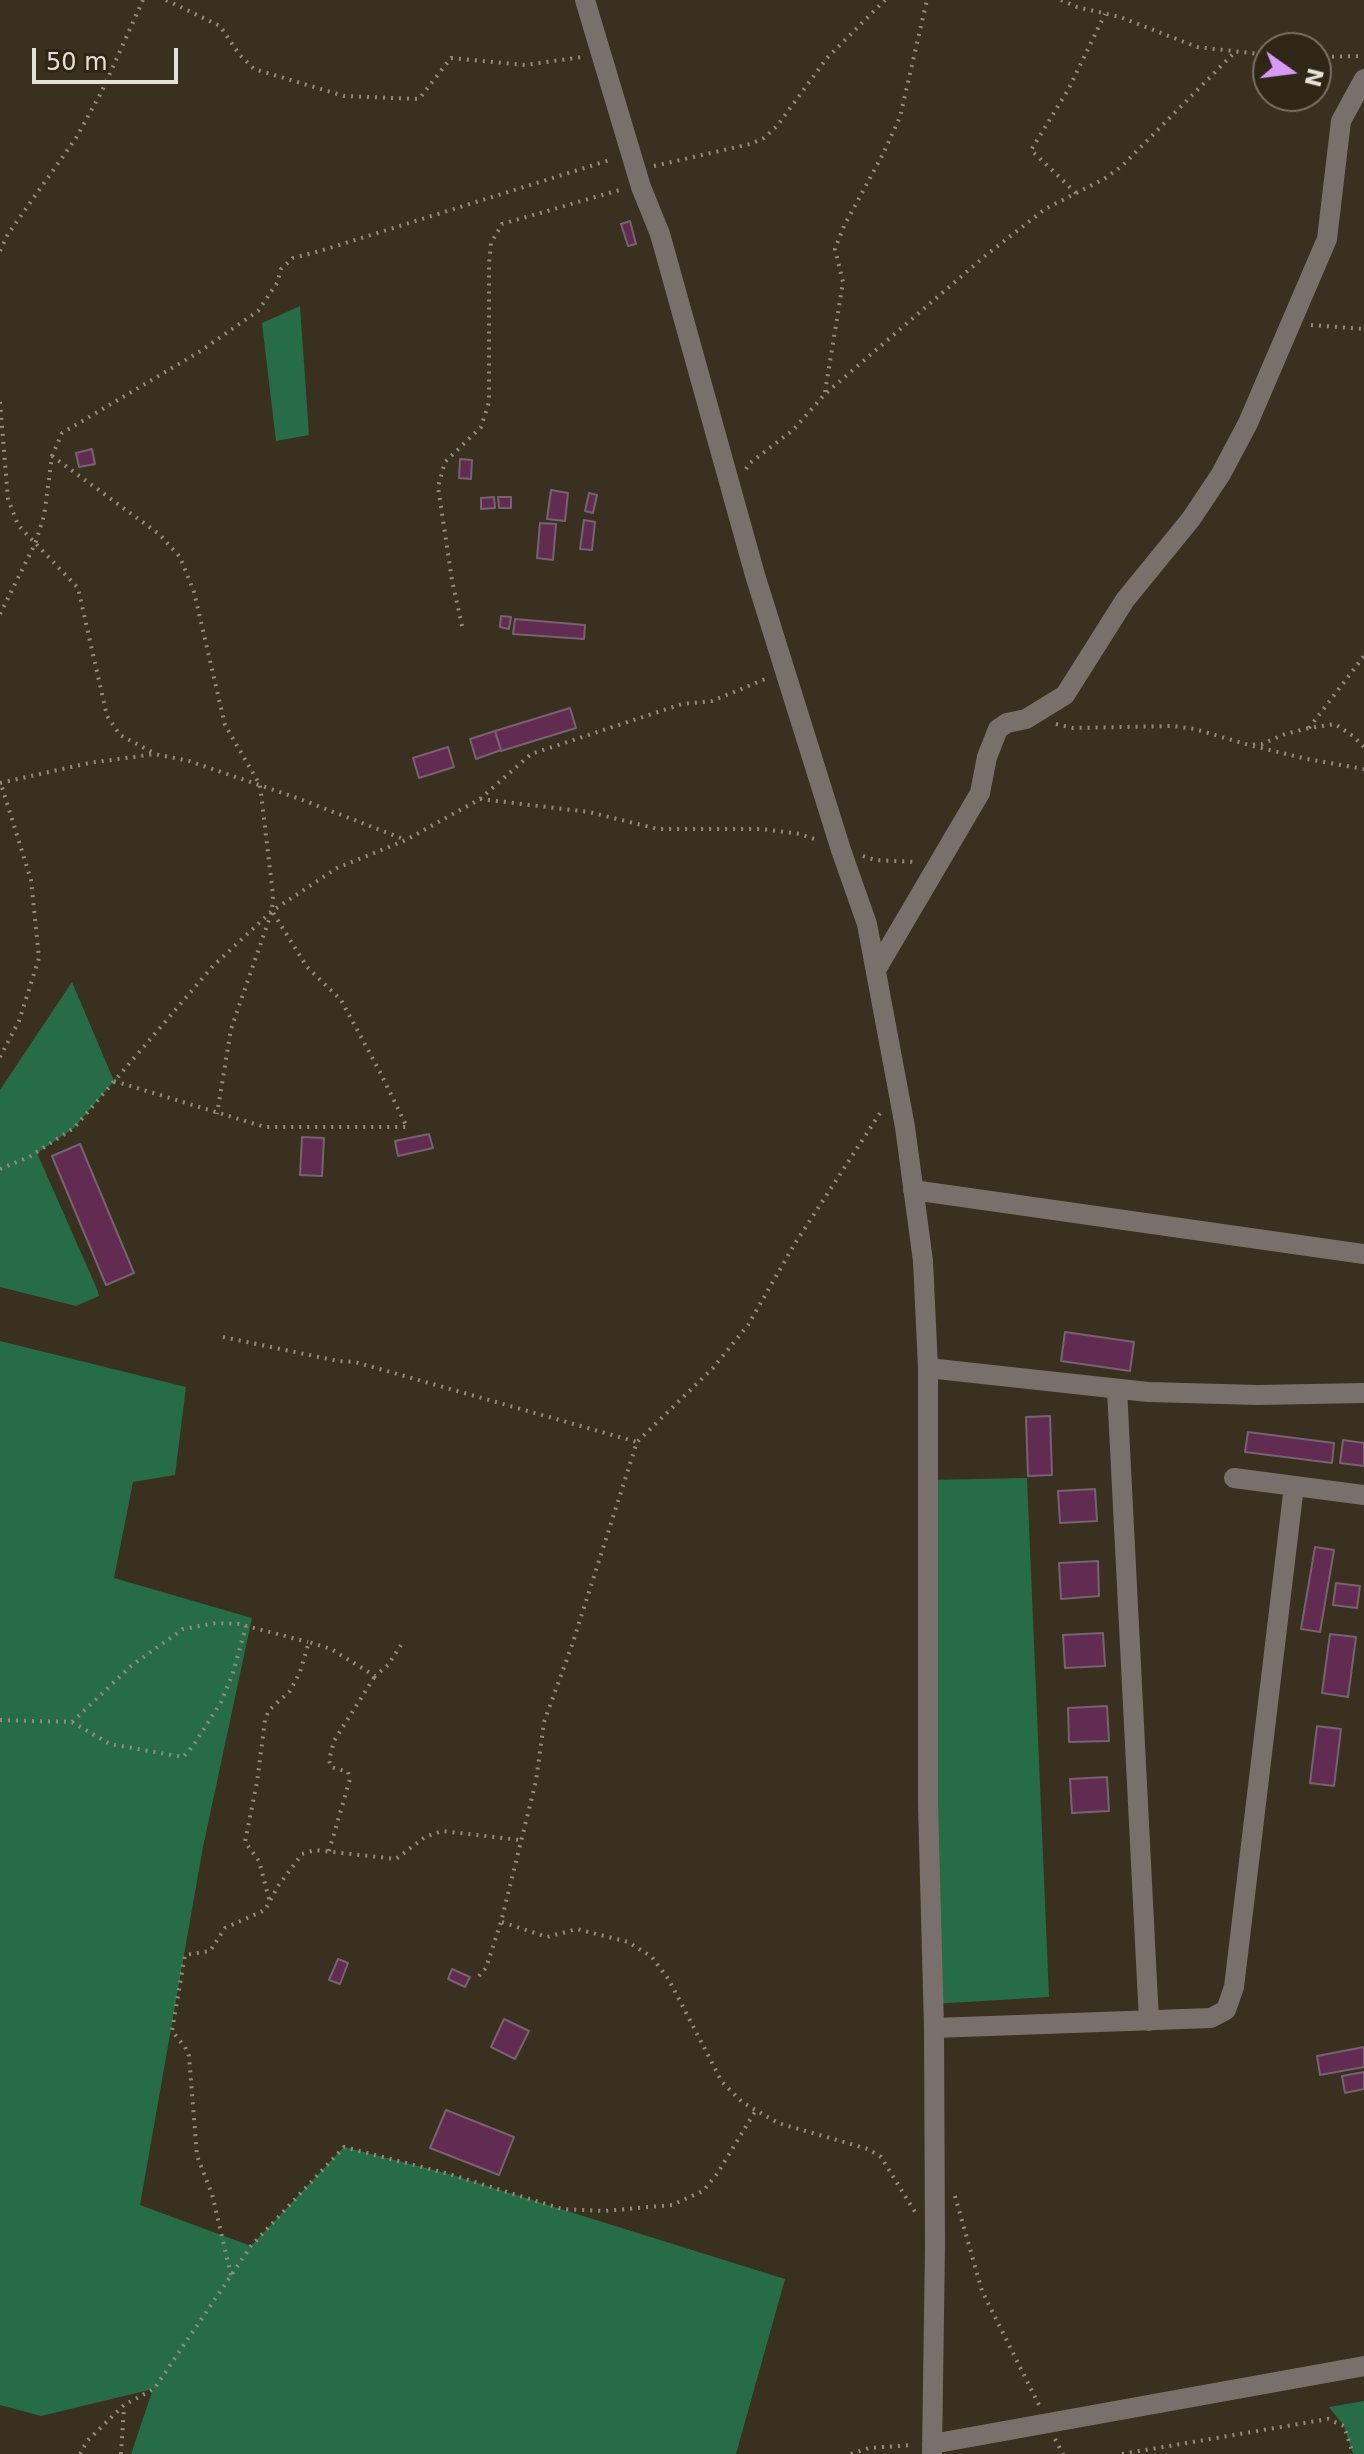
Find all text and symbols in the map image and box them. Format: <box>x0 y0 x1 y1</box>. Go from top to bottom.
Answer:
scale bar <box>36 32 182 82</box>
north arrow <box>1252 32 1332 112</box>
text: 50 m <box>46 48 108 76</box>
text: N <box>1299 65 1328 89</box>

